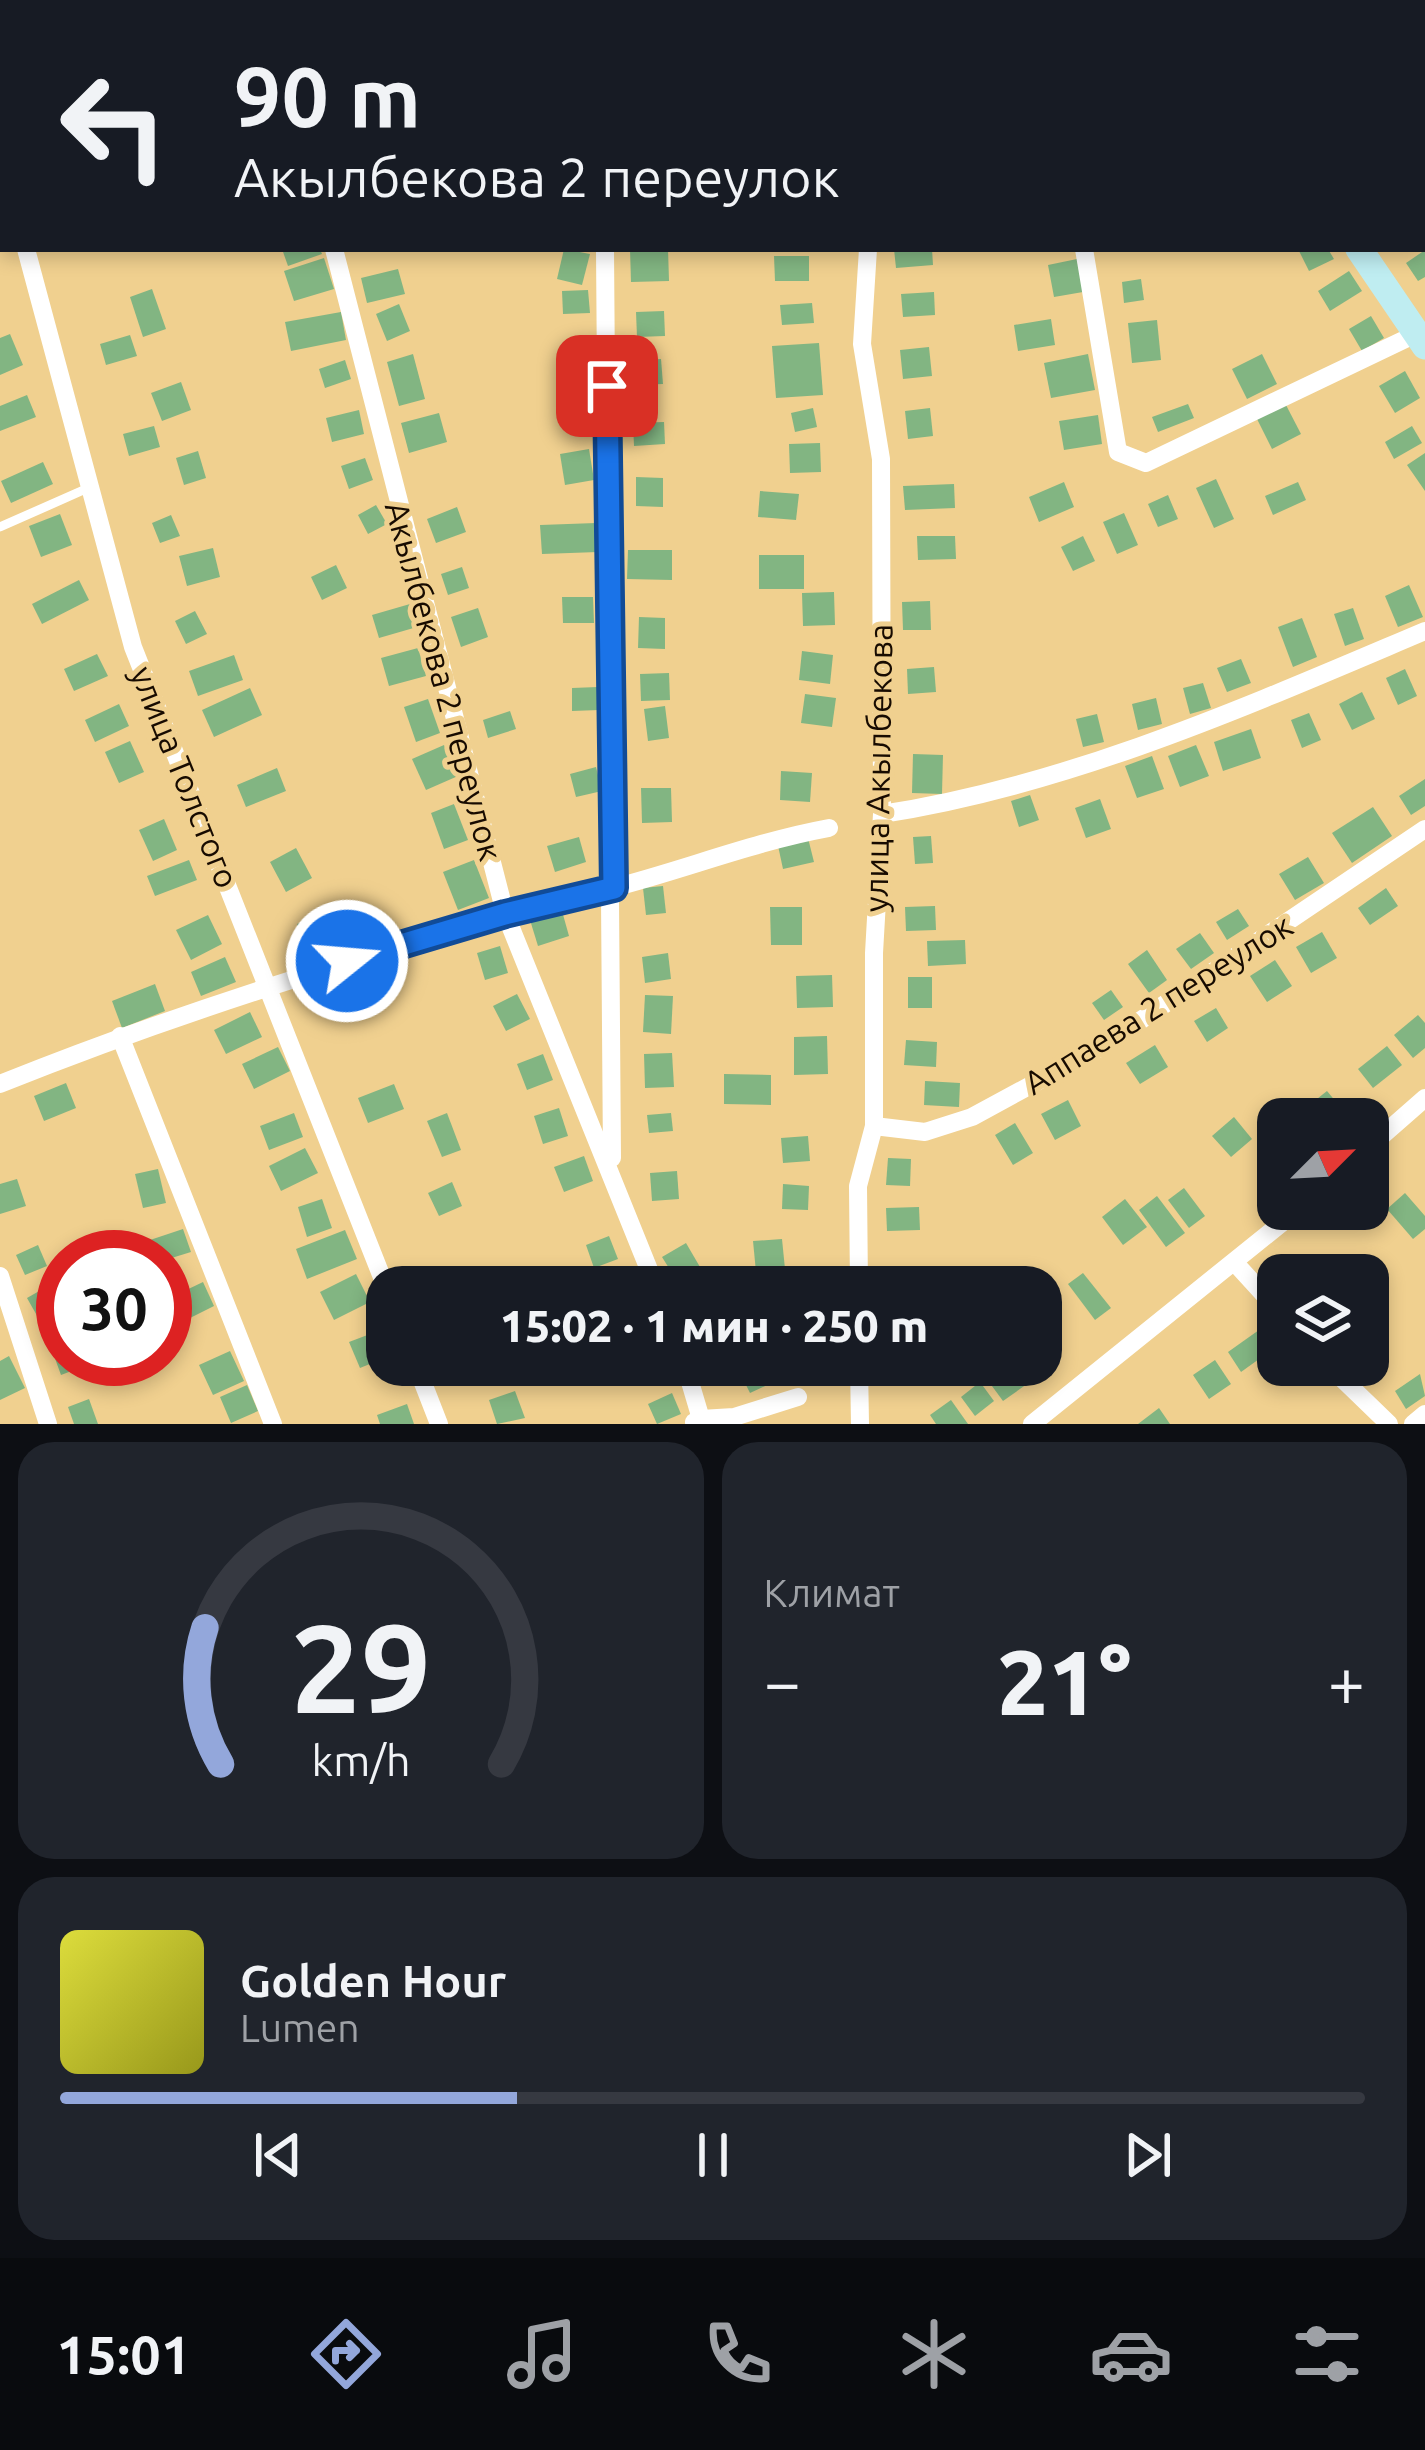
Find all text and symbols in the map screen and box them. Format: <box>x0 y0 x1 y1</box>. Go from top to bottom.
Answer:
icon: left <box>36 48 192 204</box>
text: 90 m <box>234 49 421 143</box>
text: Акылбекова 2 переулок <box>234 147 839 207</box>
pin <box>556 335 658 437</box>
icon: arrive <box>574 353 640 419</box>
street label: Акылбекова 2 переулок <box>379 497 510 864</box>
street label: улица Акылбекова <box>856 623 899 913</box>
street label: улица Толстого <box>124 661 247 893</box>
position arrow <box>284 898 410 1024</box>
street label: Аппаева 2 переулок <box>1017 906 1299 1101</box>
north arrow <box>1257 1098 1389 1230</box>
map controls <box>1257 1098 1389 1386</box>
speed limit sign: 30 <box>36 1230 192 1386</box>
button: layers <box>1257 1254 1389 1386</box>
text: 15:02 · 1 мин · 250 m <box>500 1300 928 1351</box>
text: Климат <box>764 1571 900 1614</box>
text: 29 <box>290 1597 431 1737</box>
text: 21° <box>997 1631 1131 1732</box>
text: − <box>764 1644 801 1718</box>
text: + <box>1328 1644 1365 1718</box>
text: km/h <box>311 1735 410 1783</box>
text: Golden Hour <box>240 1955 506 2006</box>
text: Lumen <box>240 2006 360 2049</box>
icon: previous <box>245 2122 311 2188</box>
icon: pause <box>680 2122 746 2188</box>
icon: next <box>1115 2122 1181 2188</box>
icon: directions <box>304 2312 388 2396</box>
icon: music <box>500 2312 584 2396</box>
icon: phone <box>696 2312 780 2396</box>
icon: climate <box>892 2312 976 2396</box>
icon: car <box>1089 2312 1173 2396</box>
icon: filters <box>1285 2312 1369 2396</box>
text: 15:01 <box>56 2324 191 2384</box>

